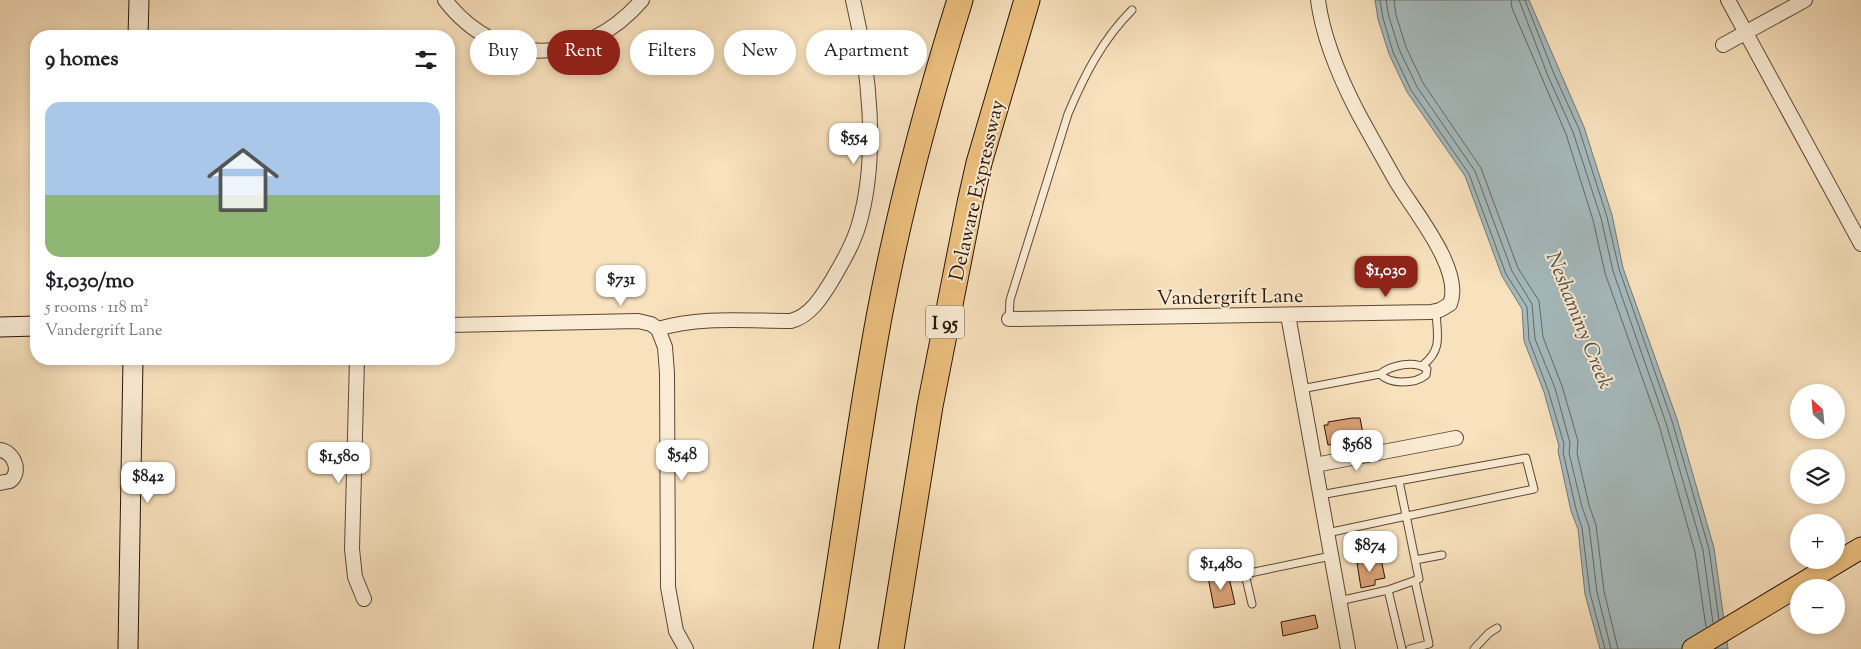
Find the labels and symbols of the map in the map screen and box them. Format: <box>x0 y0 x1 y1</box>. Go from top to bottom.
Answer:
street label: Delaware Expressway <box>944 97 1013 284</box>
pin: $554 <box>824 122 884 165</box>
water label: Neshaminy Creek <box>1537 248 1619 394</box>
pin: $1,030 <box>1345 256 1427 298</box>
pin: $731 <box>591 264 651 307</box>
street label: Vandergrift Lane <box>1156 283 1304 314</box>
road number: I 95 <box>926 306 964 338</box>
north arrow <box>1790 384 1845 439</box>
pin: $568 <box>1327 430 1387 472</box>
pin: $548 <box>652 440 712 482</box>
pin: $1,580 <box>298 442 380 484</box>
pin: $842 <box>118 462 178 504</box>
pin: $874 <box>1340 530 1400 573</box>
pin: $1,480 <box>1180 548 1262 591</box>

